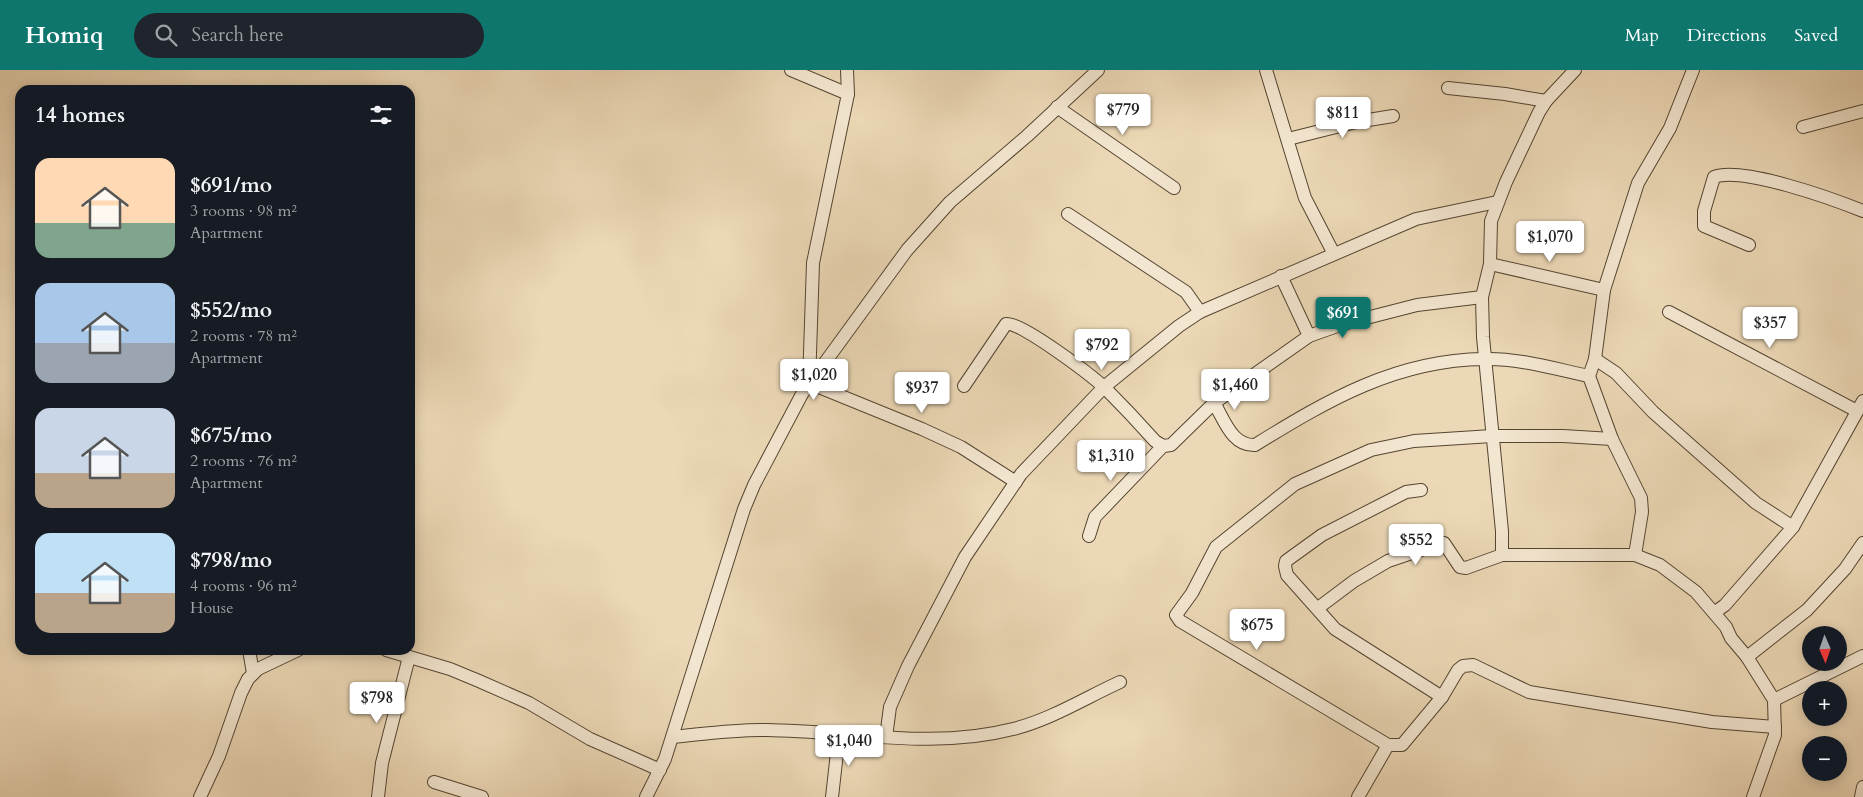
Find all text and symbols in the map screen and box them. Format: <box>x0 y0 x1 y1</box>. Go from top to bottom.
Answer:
search box <box>134 13 484 58</box>
text: Homiq <box>25 19 104 52</box>
icon: search <box>152 21 180 49</box>
text: Search here <box>192 22 284 48</box>
text: Map <box>1625 23 1659 48</box>
text: Directions <box>1687 23 1766 48</box>
text: Saved <box>1794 23 1838 48</box>
pin: $779 <box>1093 93 1153 136</box>
pin: $811 <box>1313 97 1373 139</box>
text: $779 <box>1107 99 1139 121</box>
text: 14 homes <box>35 101 125 130</box>
icon: filters <box>367 101 395 129</box>
text: $811 <box>1327 102 1359 124</box>
text: $691/mo <box>190 171 272 200</box>
icon: home <box>75 178 135 238</box>
text: 3 rooms · 98 m² <box>190 200 297 222</box>
pin: $1,070 <box>1509 220 1591 263</box>
text: Apartment <box>190 222 263 244</box>
text: $1,070 <box>1527 226 1573 248</box>
text: $552/mo <box>190 296 272 325</box>
pin: $691 <box>1313 296 1373 339</box>
text: $691 <box>1327 302 1359 324</box>
icon: home <box>75 303 135 363</box>
pin: $357 <box>1740 306 1800 349</box>
text: $357 <box>1754 312 1786 334</box>
text: 2 rooms · 78 m² <box>190 325 297 347</box>
pin: $792 <box>1072 328 1132 371</box>
text: $792 <box>1086 334 1118 356</box>
text: Apartment <box>190 347 263 369</box>
pin: $1,020 <box>773 358 855 401</box>
text: $1,020 <box>791 364 837 386</box>
pin: $1,460 <box>1194 368 1276 411</box>
pin: $937 <box>892 372 952 414</box>
text: $1,460 <box>1212 374 1258 396</box>
text: $937 <box>906 377 938 399</box>
text: $675/mo <box>190 421 272 450</box>
icon: home <box>75 428 135 488</box>
pin: $1,310 <box>1070 440 1152 482</box>
text: $1,310 <box>1088 445 1134 467</box>
text: 2 rooms · 76 m² <box>190 450 297 472</box>
text: Apartment <box>190 472 263 494</box>
pin: $552 <box>1386 524 1446 566</box>
text: $552 <box>1400 529 1432 551</box>
text: $798/mo <box>190 546 272 575</box>
icon: home <box>75 553 135 613</box>
text: 4 rooms · 96 m² <box>190 575 297 597</box>
text: House <box>190 597 233 619</box>
pin: $675 <box>1227 608 1287 651</box>
text: $675 <box>1241 614 1273 636</box>
north arrow <box>1802 626 1848 671</box>
map controls <box>1802 626 1847 781</box>
button: + <box>1802 681 1847 726</box>
pin: $798 <box>347 682 407 724</box>
text: $798 <box>361 687 393 709</box>
pin: $1,040 <box>808 724 890 767</box>
text: $1,040 <box>826 730 872 752</box>
button: − <box>1802 736 1847 781</box>

